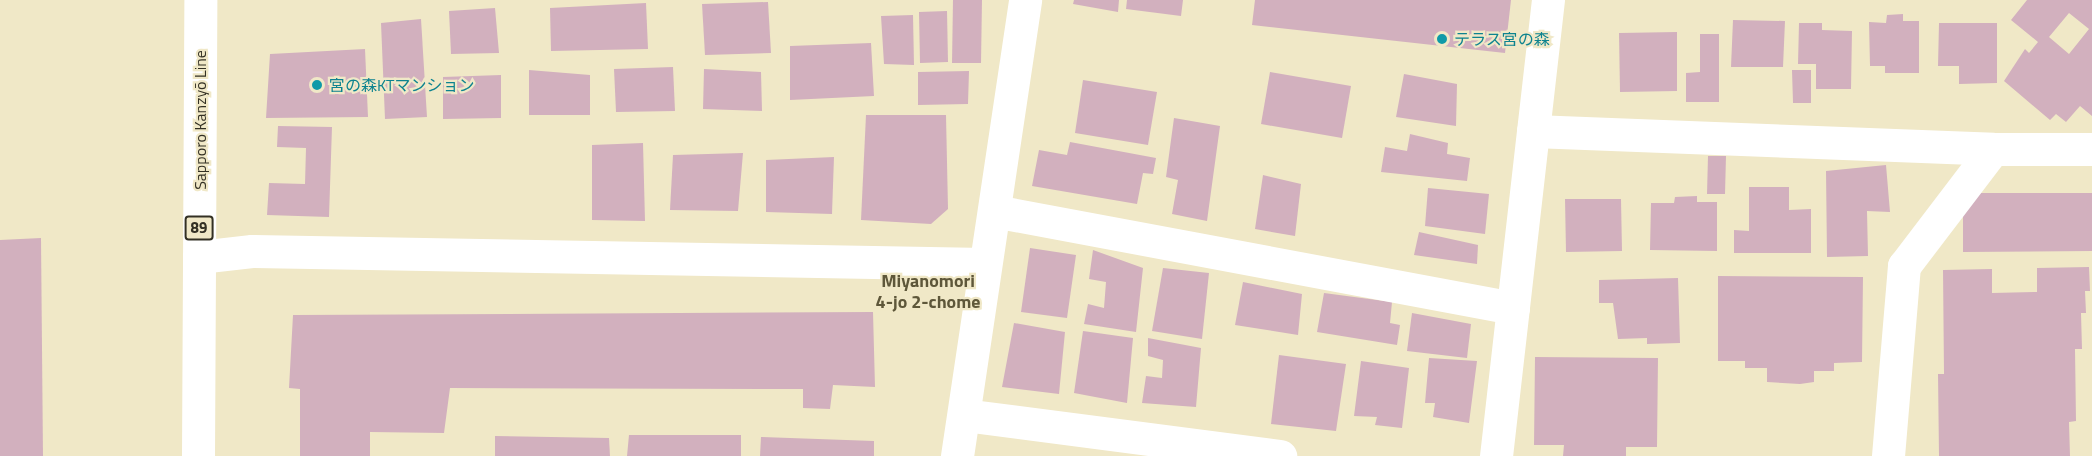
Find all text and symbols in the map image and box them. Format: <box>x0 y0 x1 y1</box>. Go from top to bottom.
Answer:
place label: テラス宮の森 <box>1454 29 1550 49</box>
marker: テラス宮の森 <box>1435 32 1449 46</box>
street label: Sapporo Kanzyō Line <box>190 50 210 190</box>
place label: 宮の森KTマンション <box>329 75 475 95</box>
marker: 宮の森KTマンション <box>310 78 324 92</box>
road number: 89 <box>184 216 214 240</box>
district label: Miyanomori 4-jo 2-chome <box>876 271 980 314</box>

